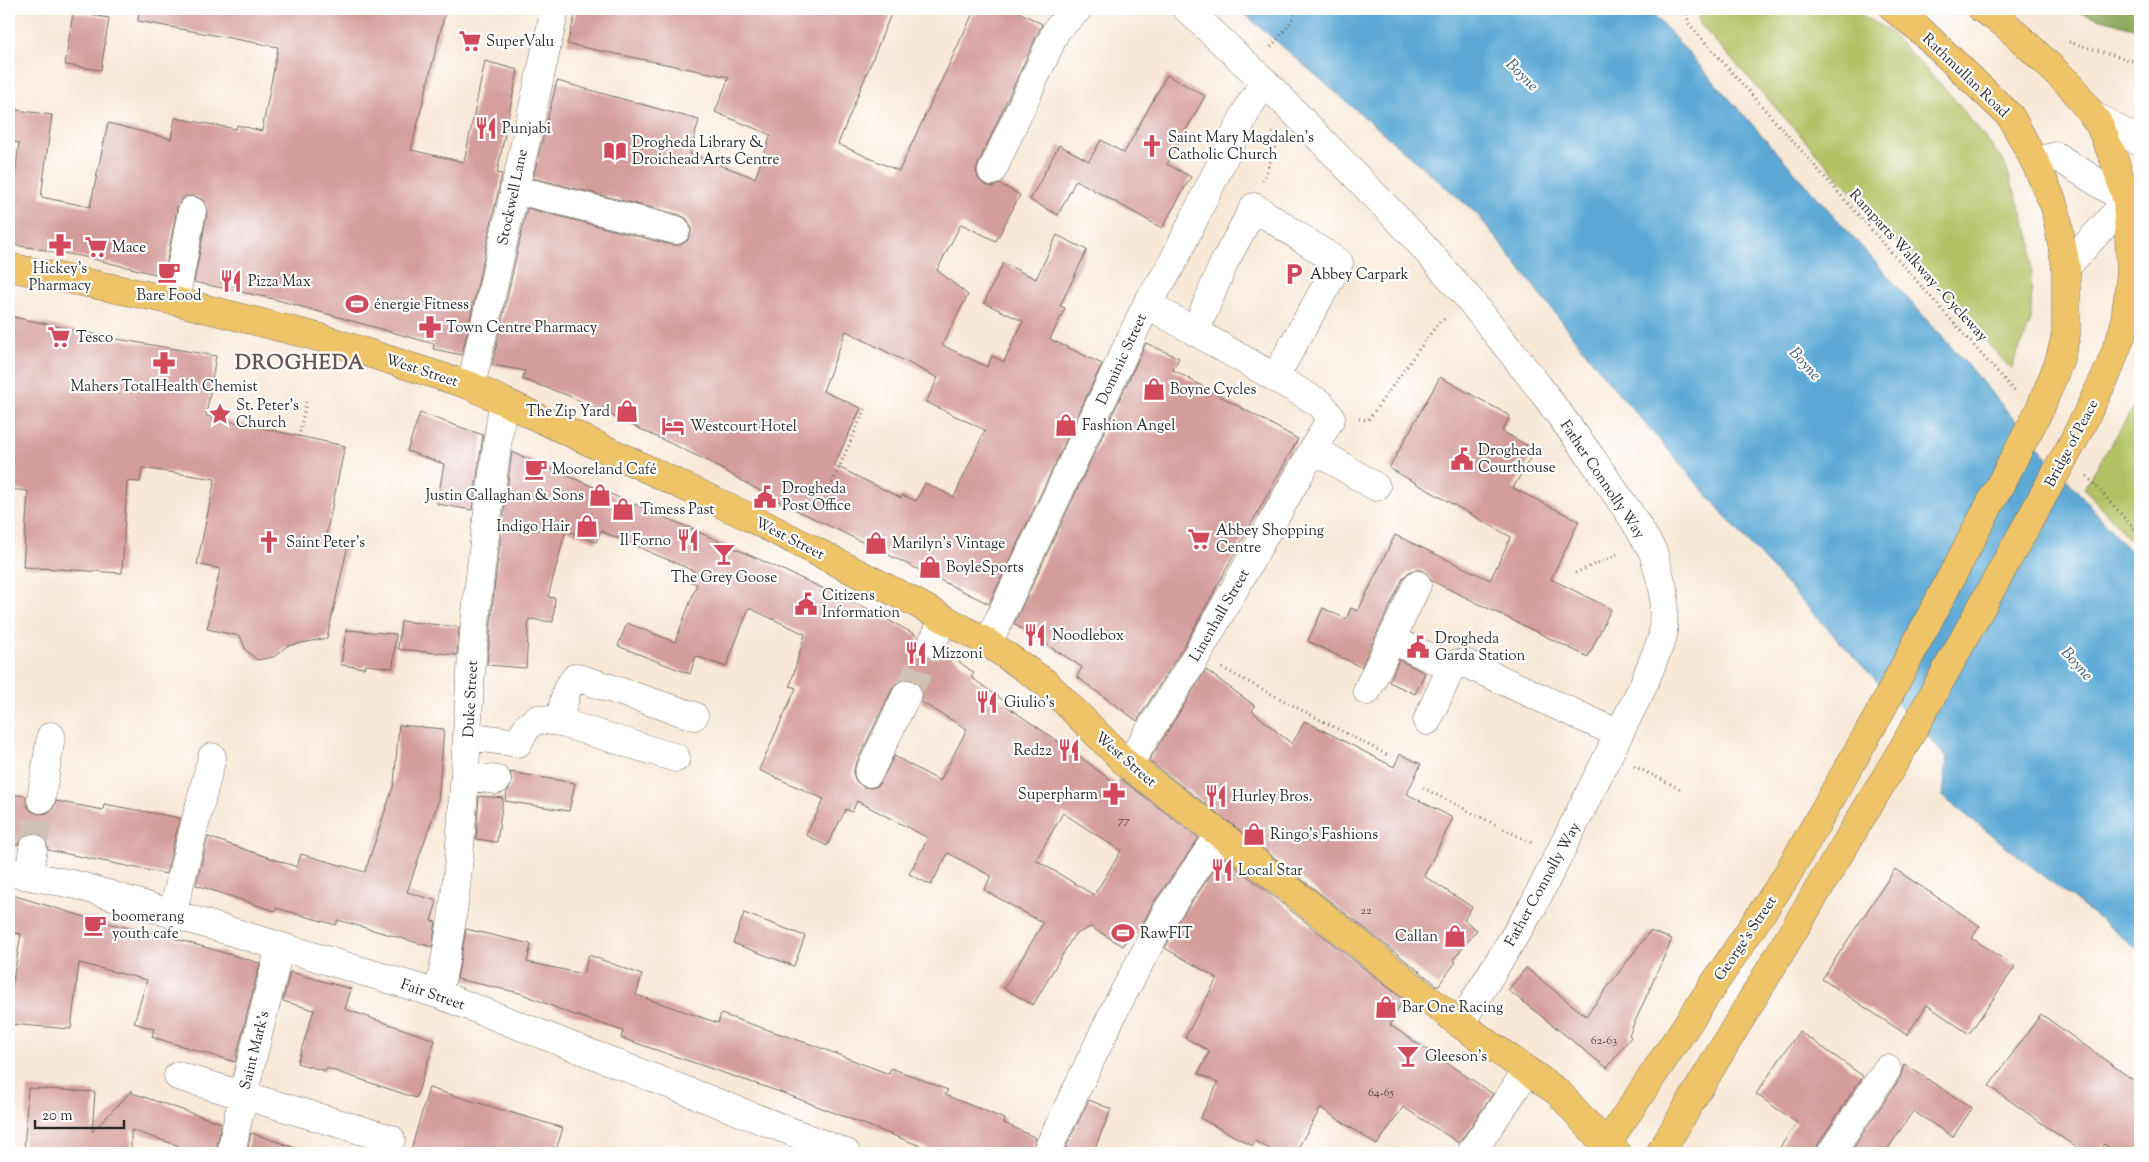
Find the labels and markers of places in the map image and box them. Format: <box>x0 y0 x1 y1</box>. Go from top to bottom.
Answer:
supermarket icon: SuperValu <box>457 28 483 54</box>
place label: SuperValu <box>486 32 555 53</box>
restaurant icon: Punjabi <box>473 115 499 141</box>
place label: Punjabi <box>502 119 551 140</box>
place label: Saint Mary Magdalen's Catholic Church <box>1168 128 1314 166</box>
place label: Drogheda Library & Droichead Arts Centre <box>632 133 779 171</box>
church icon: Saint Mary Magdalen's Catholic Church <box>1139 133 1165 159</box>
library icon: Drogheda Library & Droichead Arts Centre <box>602 138 628 164</box>
pharmacy icon: Hickey's Pharmacy <box>47 232 73 258</box>
supermarket icon: Mace <box>83 234 109 260</box>
place label: Mace <box>112 238 146 259</box>
place label: Hickey's Pharmacy <box>29 259 92 297</box>
cafe icon: Bare Food <box>156 259 182 285</box>
parking icon: Abbey Carpark <box>1281 261 1307 287</box>
place label: Abbey Carpark <box>1310 265 1409 286</box>
restaurant icon: Pizza Max <box>218 268 244 294</box>
place label: Pizza Max <box>248 272 311 293</box>
place label: Bare Food <box>137 286 202 307</box>
sports icon: énergie Fitness <box>344 291 370 317</box>
place label: énergie Fitness <box>374 295 469 316</box>
pharmacy icon: Town Centre Pharmacy <box>417 314 443 340</box>
place label: Town Centre Pharmacy <box>446 318 598 339</box>
supermarket icon: Tesco <box>46 324 72 350</box>
place label: Tesco <box>76 328 113 349</box>
pharmacy icon: Mahers TotalHealth Chemist <box>151 350 177 376</box>
shop icon: Boyne Cycles <box>1141 376 1167 402</box>
place label: Mahers TotalHealth Chemist <box>70 377 258 398</box>
place label: Boyne Cycles <box>1170 380 1256 401</box>
place label: St. Peter's Church <box>236 396 299 434</box>
shop icon: The Zip Yard <box>614 398 640 424</box>
place icon: St. Peter's Church <box>207 401 233 427</box>
place label: The Zip Yard <box>526 402 611 423</box>
shop icon: Fashion Angel <box>1053 412 1079 438</box>
hotel icon: Westcourt Hotel <box>660 413 686 439</box>
place label: Fashion Angel <box>1082 416 1175 437</box>
place label: Westcourt Hotel <box>690 417 797 438</box>
place label: Drogheda Courthouse <box>1478 441 1556 479</box>
public building icon: Drogheda Courthouse <box>1449 446 1475 472</box>
cafe icon: Mooreland Café <box>523 456 549 482</box>
place label: Mooreland Café <box>552 460 657 481</box>
place label: Drogheda Post Office <box>782 479 851 517</box>
shop icon: Justin Callaghan & Sons <box>587 482 613 508</box>
public building icon: Drogheda Post Office <box>752 484 778 510</box>
place label: Justin Callaghan & Sons <box>424 486 584 507</box>
shop icon: Timess Past <box>610 496 636 522</box>
place label: Timess Past <box>640 500 715 521</box>
shop icon: Indigo Hair <box>574 513 600 539</box>
place label: Indigo Hair <box>496 517 570 538</box>
place label: Abbey Shopping Centre <box>1216 521 1324 559</box>
supermarket icon: Abbey Shopping Centre <box>1186 526 1212 552</box>
restaurant icon: Il Forno <box>675 527 701 553</box>
church icon: Saint Peter's <box>256 529 282 555</box>
shop icon: Marilyn's Vintage <box>863 530 889 556</box>
place label: Il Forno <box>620 531 671 552</box>
place label: Saint Peter's <box>286 533 365 554</box>
place label: Marilyn's Vintage <box>892 534 1005 555</box>
bar icon: The Grey Goose <box>711 541 737 567</box>
shop icon: BoyleSports <box>917 554 943 580</box>
place label: BoyleSports <box>946 558 1024 579</box>
place label: The Grey Goose <box>671 568 777 589</box>
place label: Citizens Information <box>822 586 900 624</box>
public building icon: Citizens Information <box>793 591 819 617</box>
restaurant icon: Noodlebox <box>1022 622 1048 648</box>
place label: Noodlebox <box>1052 626 1124 647</box>
place label: Drogheda Garda Station <box>1435 629 1526 667</box>
public building icon: Drogheda Garda Station <box>1405 634 1431 660</box>
restaurant icon: Mizzoni <box>903 640 929 666</box>
place label: Mizzoni <box>932 644 983 665</box>
restaurant icon: Giulio's <box>974 689 1000 715</box>
place label: Giulio's <box>1004 693 1055 714</box>
restaurant icon: Redz2 <box>1056 737 1082 763</box>
place label: Redz2 <box>1014 741 1052 762</box>
pharmacy icon: Superpharm <box>1101 781 1127 807</box>
restaurant icon: Hurley Bros. <box>1203 783 1229 809</box>
place label: Superpharm <box>1018 785 1099 806</box>
place label: Hurley Bros. <box>1232 787 1312 808</box>
shop icon: Ringo's Fashions <box>1241 821 1267 847</box>
place label: Ringo's Fashions <box>1270 825 1378 846</box>
restaurant icon: Local Star <box>1209 857 1235 883</box>
place label: Local Star <box>1238 861 1303 882</box>
place label: boomerang youth cafe <box>112 907 184 945</box>
cafe icon: boomerang youth cafe <box>82 912 108 938</box>
sports icon: RawFIT <box>1110 920 1136 946</box>
shop icon: Callan <box>1442 923 1468 949</box>
place label: RawFIT <box>1140 924 1193 945</box>
place label: Callan <box>1395 927 1438 948</box>
shop icon: Bar One Racing <box>1373 994 1399 1020</box>
place label: Bar One Racing <box>1402 998 1503 1019</box>
bar icon: Gleeson’s <box>1395 1043 1421 1069</box>
place label: Gleeson’s <box>1425 1047 1487 1068</box>

